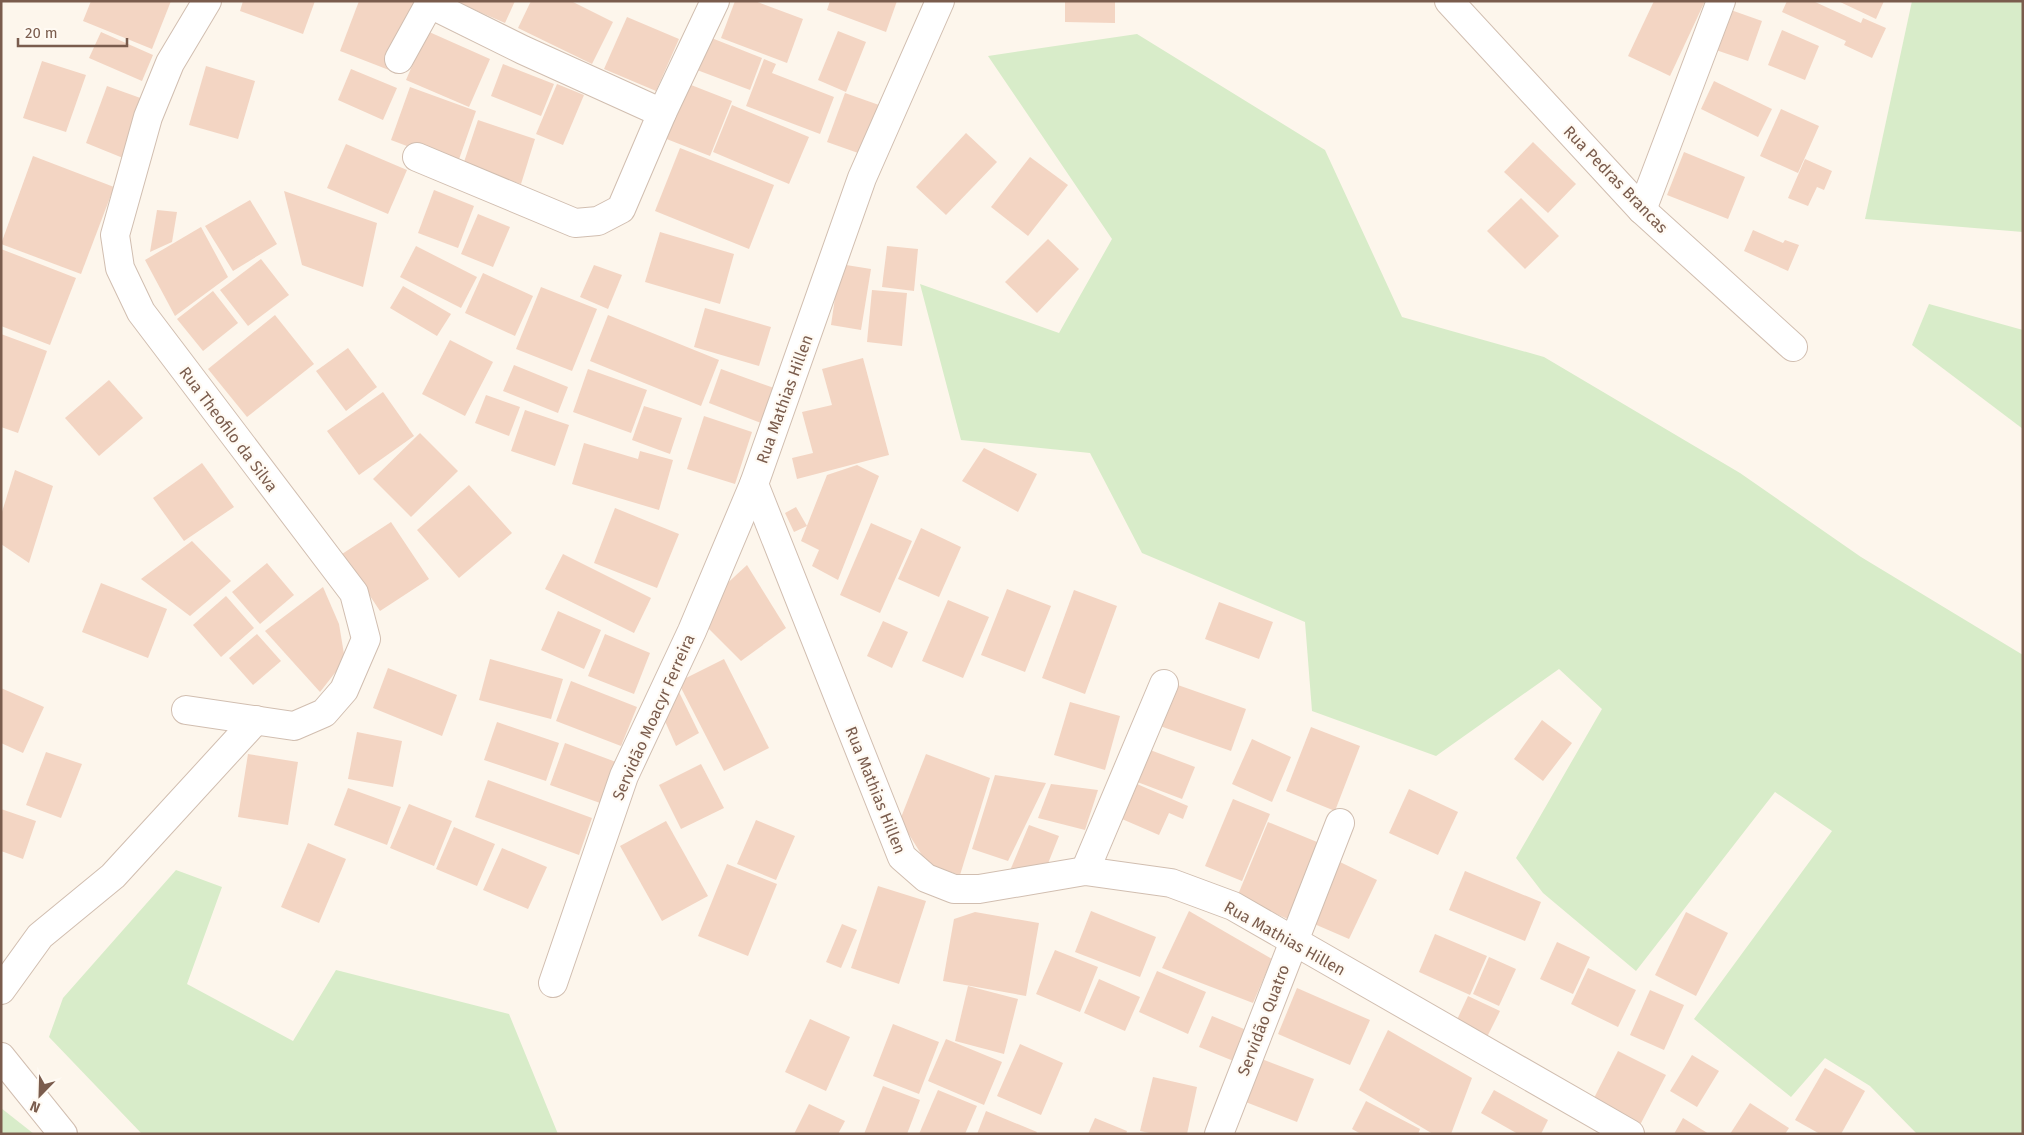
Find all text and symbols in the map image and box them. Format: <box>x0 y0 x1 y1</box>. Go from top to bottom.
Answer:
scale bar <box>18 15 126 47</box>
text: 20 m <box>25 24 58 42</box>
street label: Rua Pedras Brancas <box>1560 122 1672 237</box>
street label: Rua Mathias Hillen <box>752 332 817 466</box>
street label: Rua Theofilo da Silva <box>175 363 282 496</box>
street label: Servidão Moacyr Ferreira <box>608 631 699 803</box>
street label: Rua Mathias Hillen <box>841 724 910 857</box>
street label: Rua Mathias Hillen <box>1221 897 1349 980</box>
street label: Servidão Quatro <box>1233 962 1293 1079</box>
north arrow <box>15 1070 65 1120</box>
text: N <box>28 1097 43 1116</box>

